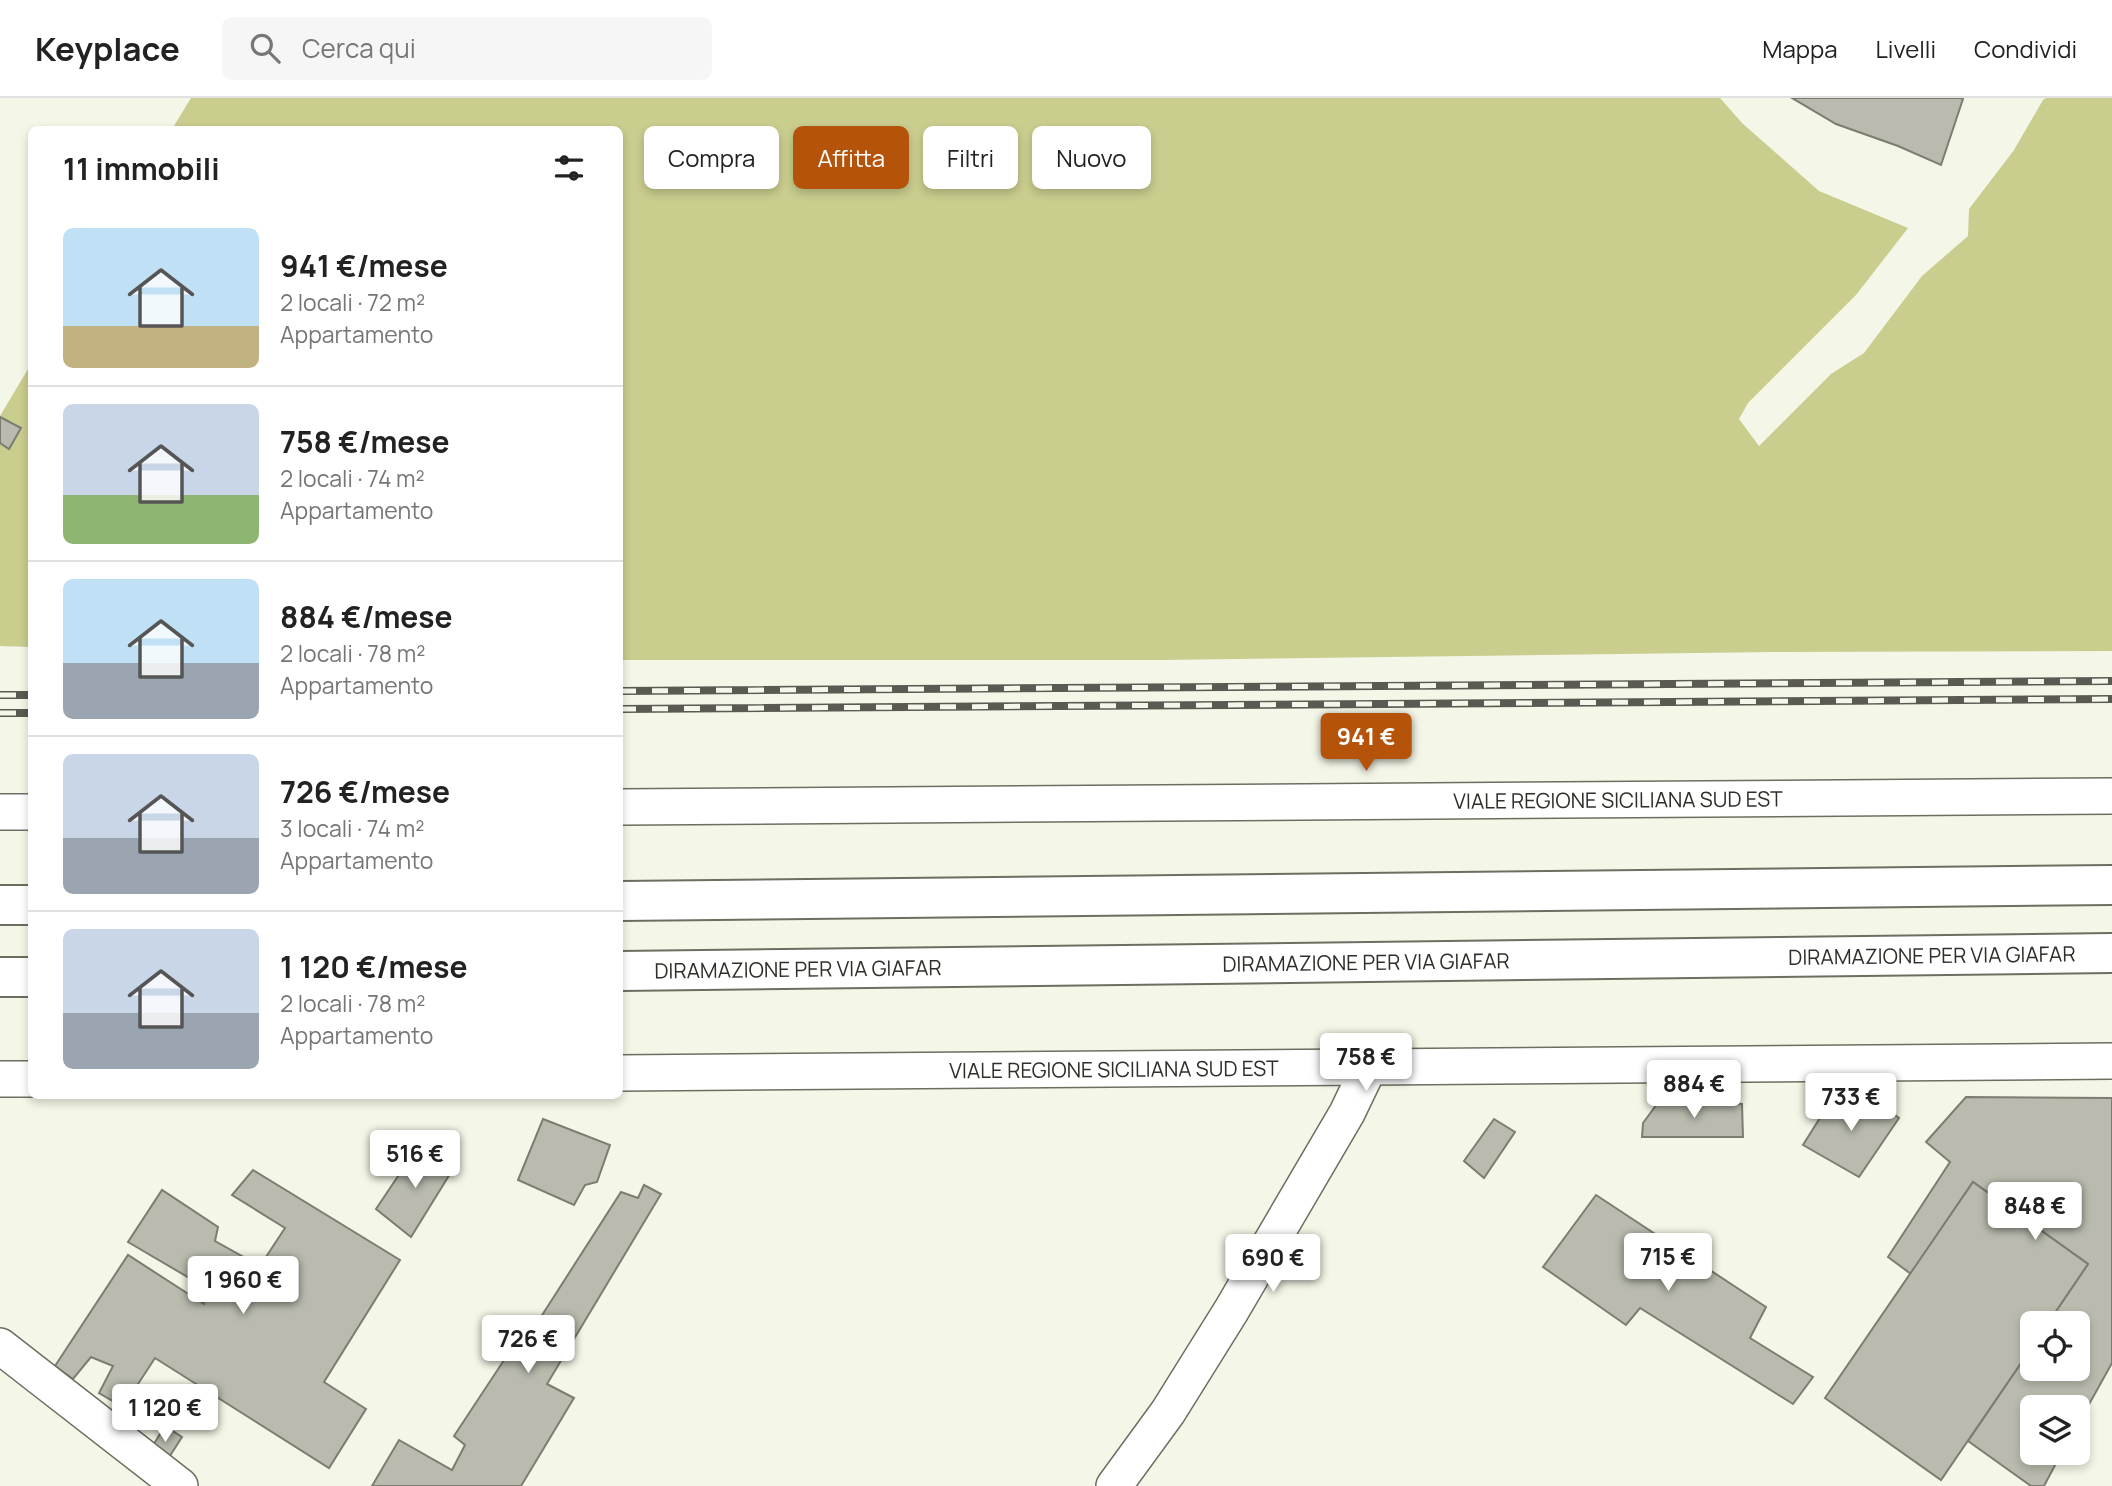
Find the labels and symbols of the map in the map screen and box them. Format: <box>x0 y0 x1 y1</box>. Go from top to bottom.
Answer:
pin: 941 € <box>1317 714 1415 773</box>
street label: VIALE REGIONE SICILIANA SUD EST <box>1453 784 1783 815</box>
street label: DIRAMAZIONE PER VIA GIAFAR <box>1788 939 2076 971</box>
street label: DIRAMAZIONE PER VIA GIAFAR <box>1222 946 1510 978</box>
street label: DIRAMAZIONE PER VIA GIAFAR <box>654 953 942 985</box>
pin: 758 € <box>1317 1034 1415 1093</box>
street label: VIALE REGIONE SICILIANA SUD EST <box>949 1054 1279 1084</box>
pin: 884 € <box>1645 1060 1743 1120</box>
pin: 733 € <box>1802 1074 1900 1133</box>
pin: 516 € <box>366 1130 464 1190</box>
pin: 848 € <box>1986 1182 2084 1242</box>
pin: 690 € <box>1224 1234 1322 1294</box>
pin: 715 € <box>1619 1234 1717 1293</box>
pin: 1 960 € <box>178 1256 308 1316</box>
pin: 726 € <box>479 1316 577 1375</box>
pin: 1 120 € <box>100 1384 230 1444</box>

